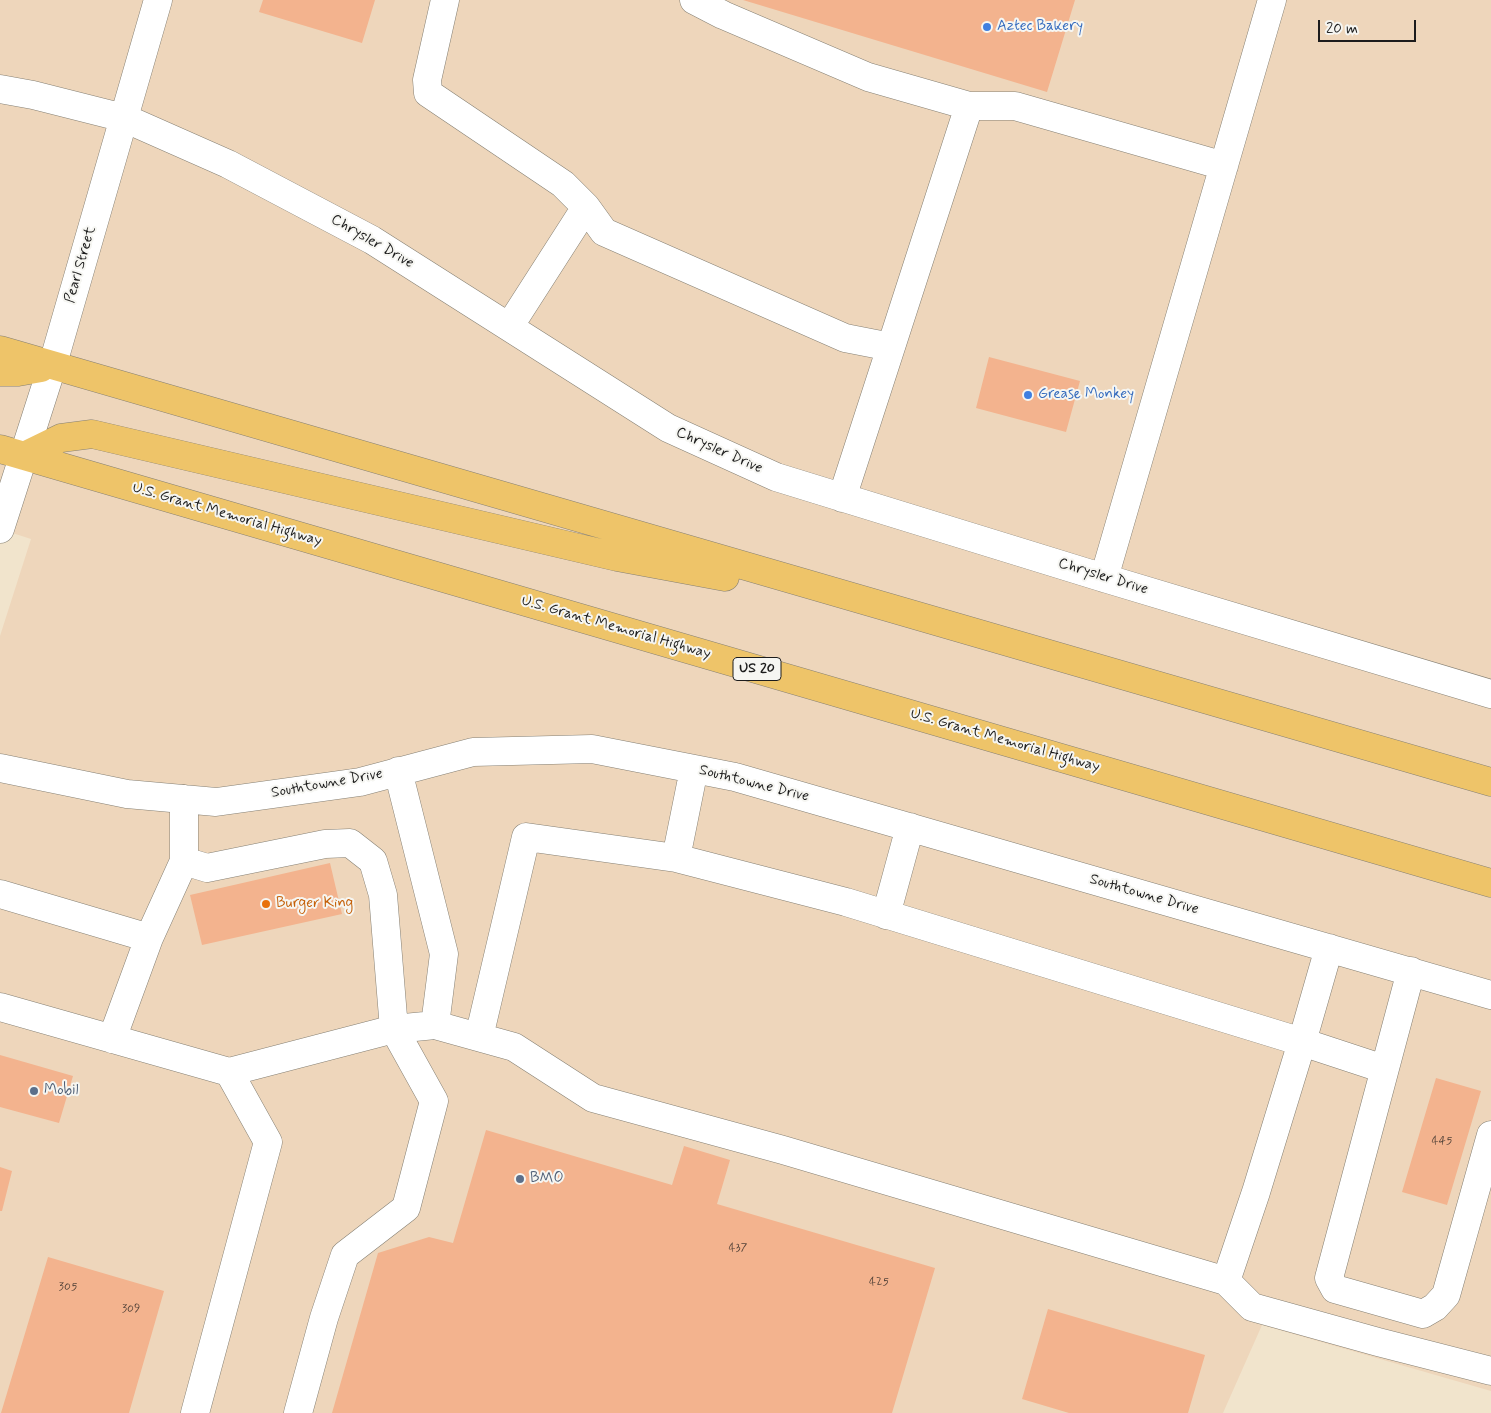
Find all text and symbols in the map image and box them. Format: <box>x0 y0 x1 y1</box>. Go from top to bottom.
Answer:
scale bar <box>1321 10 1418 42</box>
place label: Aztec Bakery <box>997 18 1083 36</box>
text: 20 m <box>1326 19 1358 39</box>
marker: Aztec Bakery <box>981 21 993 33</box>
street label: Chrysler Drive <box>327 211 417 273</box>
street label: Pearl Street <box>62 225 100 305</box>
place label: Grease Monkey <box>1038 386 1134 404</box>
marker: Grease Monkey <box>1022 389 1034 401</box>
street label: Chrysler Drive <box>673 424 765 478</box>
street label: U.S. Grant Memorial Highway <box>130 479 324 551</box>
street label: Chrysler Drive <box>1056 555 1150 599</box>
street label: U.S. Grant Memorial Highway <box>519 592 713 664</box>
road number: US 20 <box>733 658 781 681</box>
street label: U.S. Grant Memorial Highway <box>908 705 1102 777</box>
street label: Southtowne Drive <box>697 762 811 806</box>
street label: Southtowne Drive <box>270 765 384 803</box>
street label: Southtowne Drive <box>1087 871 1201 919</box>
place label: Burger King <box>276 895 353 913</box>
marker: Burger King <box>260 898 272 910</box>
place label: Mobil <box>44 1082 79 1100</box>
marker: Mobil <box>28 1085 40 1097</box>
house number: 445 <box>1432 1134 1452 1148</box>
place label: BMO <box>530 1170 564 1188</box>
marker: BMO <box>514 1173 526 1185</box>
house number: 437 <box>729 1241 747 1255</box>
house number: 425 <box>869 1275 889 1289</box>
house number: 305 <box>59 1280 77 1294</box>
house number: 309 <box>122 1302 140 1316</box>

